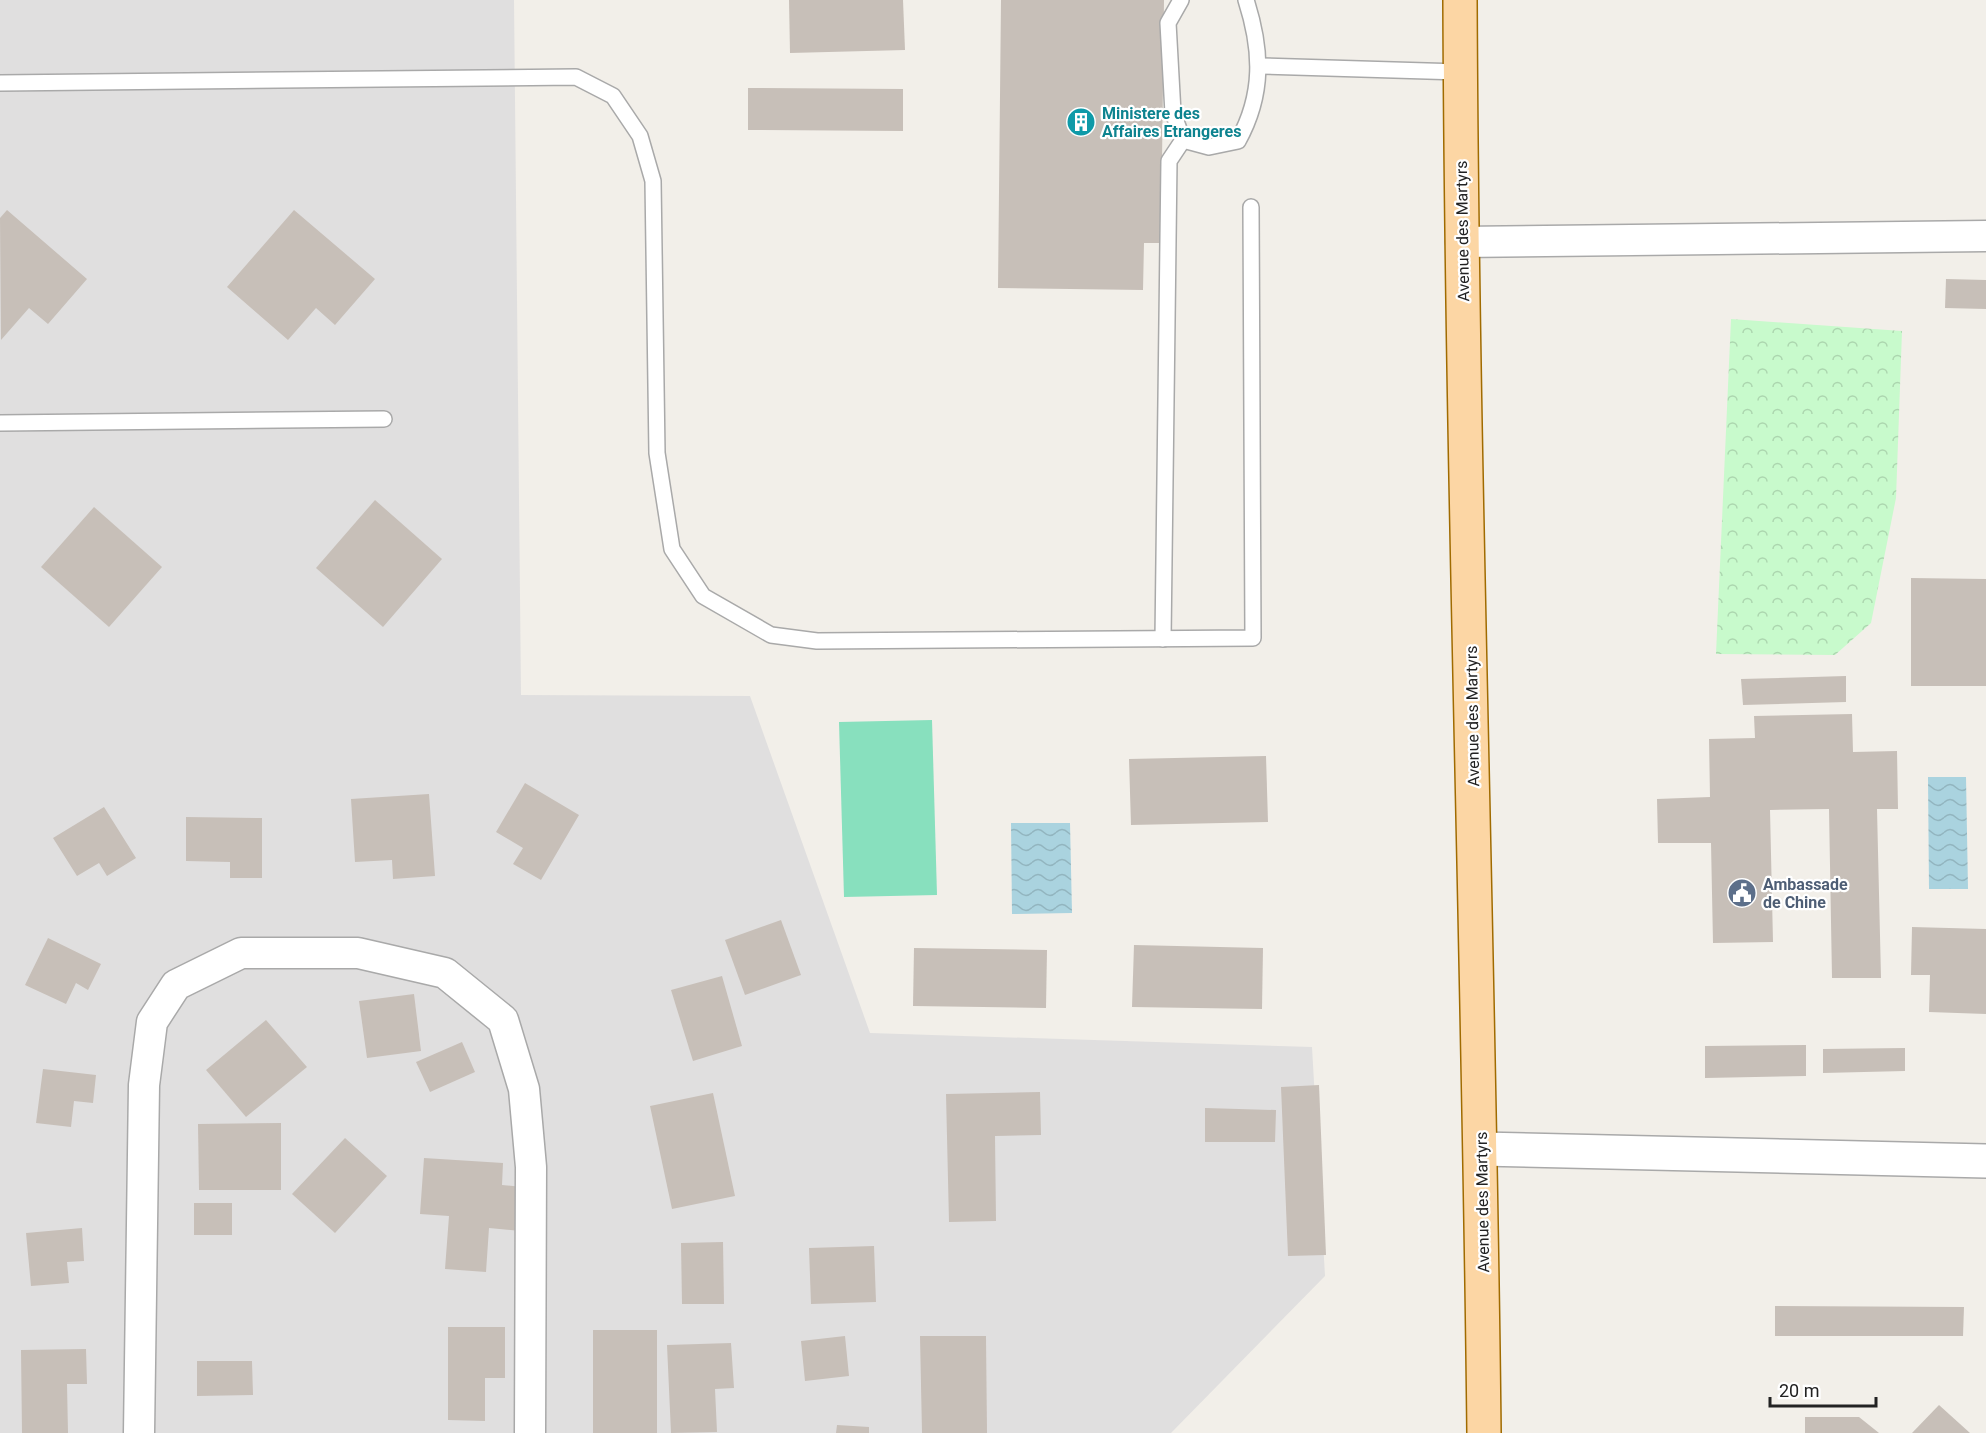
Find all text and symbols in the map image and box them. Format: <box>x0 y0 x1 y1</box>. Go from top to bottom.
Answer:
place label: Ministere des Affaires Etrangeres <box>1102 104 1241 141</box>
building icon: Ministere des Affaires Etrangeres <box>1065 106 1097 138</box>
street label: Avenue des Martyrs <box>1452 160 1473 302</box>
street label: Avenue des Martyrs <box>1462 645 1483 787</box>
place label: Ambassade de Chine <box>1763 875 1848 912</box>
public building icon: Ambassade de Chine <box>1726 877 1758 909</box>
street label: Avenue des Martyrs <box>1472 1131 1493 1273</box>
scale bar <box>1770 1370 1876 1408</box>
text: 20 m <box>1779 1380 1819 1401</box>

